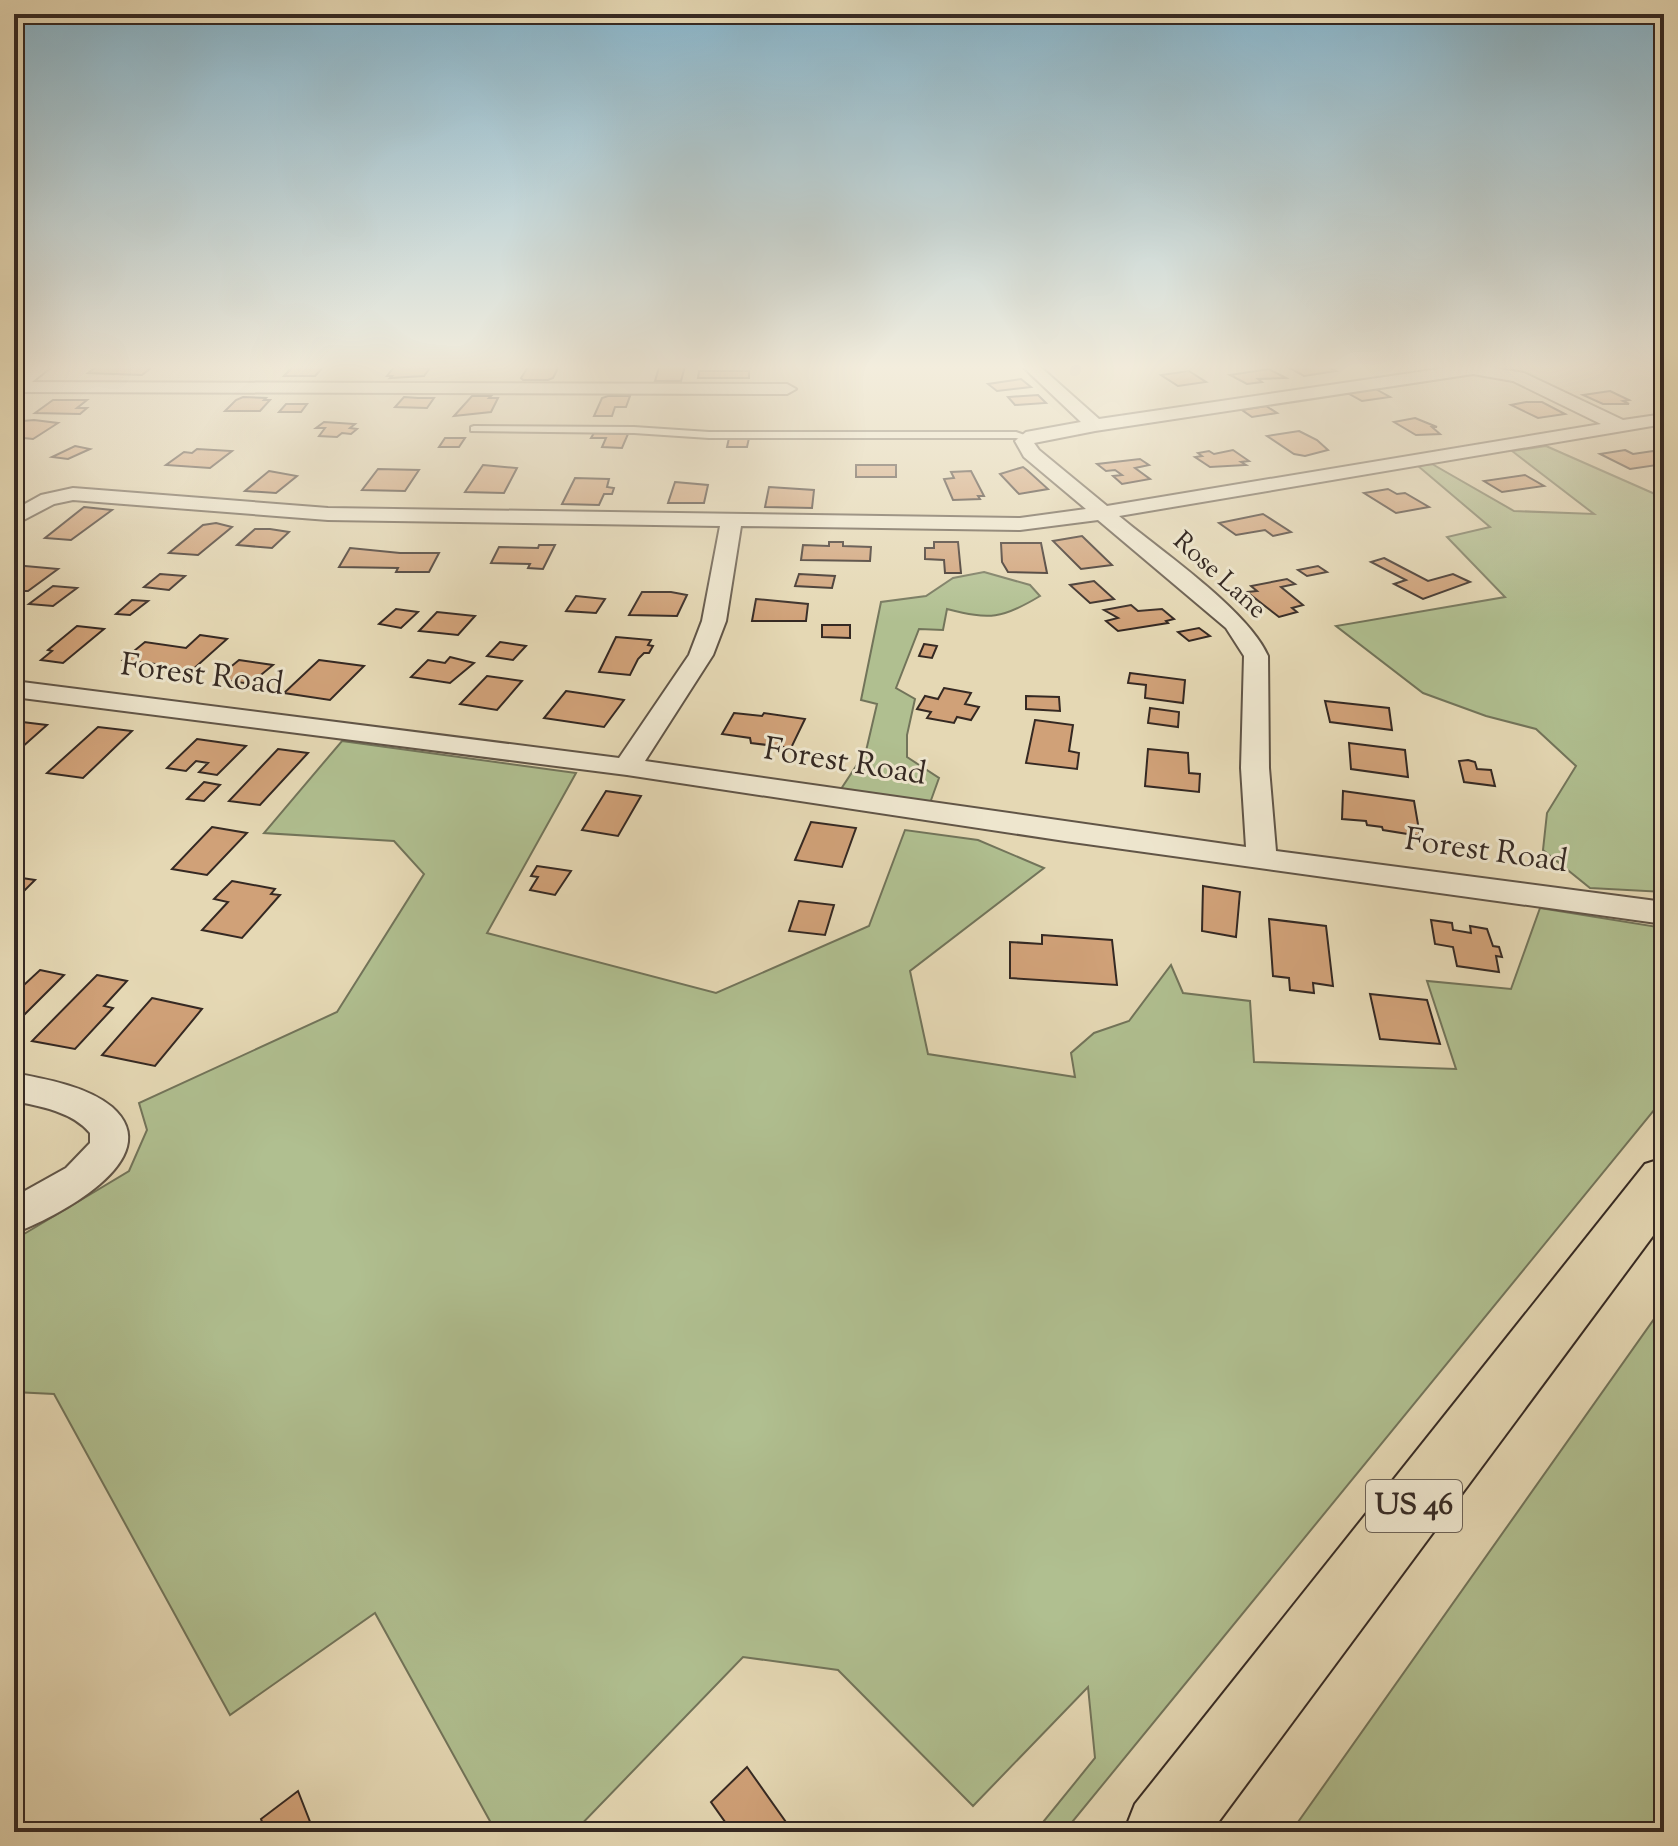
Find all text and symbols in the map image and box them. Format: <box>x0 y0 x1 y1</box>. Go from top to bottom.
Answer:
street label: Rose Lane <box>1164 524 1274 628</box>
street label: Forest Road <box>118 643 286 709</box>
street label: Forest Road <box>760 727 930 799</box>
street label: Forest Road <box>1402 818 1570 886</box>
road number: US 46 <box>1366 1480 1462 1532</box>

